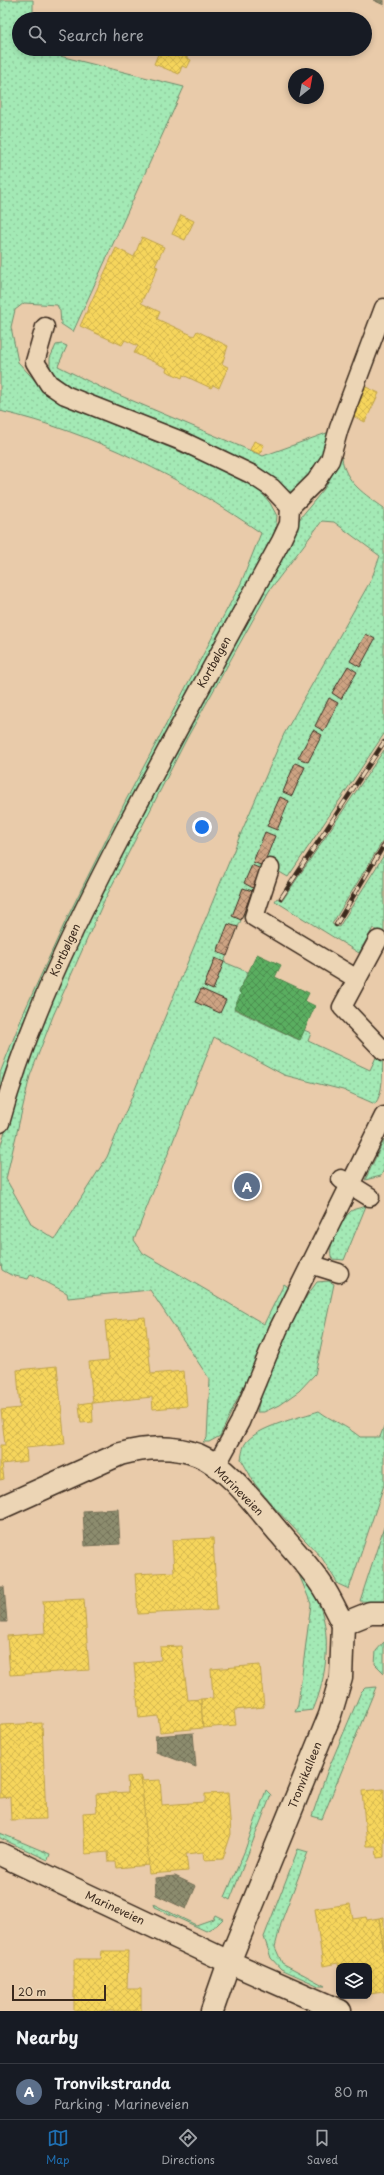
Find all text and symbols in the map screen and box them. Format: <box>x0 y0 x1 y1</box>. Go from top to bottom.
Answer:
search box <box>12 12 372 56</box>
icon: search <box>26 23 48 45</box>
text: Search here <box>58 23 144 46</box>
north arrow <box>288 68 324 104</box>
street label: Kortbølgen <box>192 633 235 691</box>
your location <box>192 817 212 837</box>
street label: Kortbølgen <box>45 920 84 979</box>
pin: A <box>234 1171 260 1201</box>
street label: Marineveien <box>211 1462 268 1519</box>
street label: Tronvikalleen <box>283 1739 326 1811</box>
street label: Marineveien <box>83 1886 148 1929</box>
map controls <box>336 1963 372 1999</box>
button: layers <box>336 1963 372 1999</box>
scale bar <box>12 1983 106 2002</box>
text: 20 m <box>18 1983 46 2000</box>
text: Nearby <box>16 2024 78 2050</box>
text: Tronvikstranda <box>54 2071 171 2094</box>
text: A <box>24 2082 34 2101</box>
text: 80 m <box>334 2082 368 2101</box>
text: Parking · Marineveien <box>54 2094 189 2113</box>
tab: Map <box>46 2127 69 2168</box>
tab: Directions <box>161 2127 215 2168</box>
tab: Saved <box>307 2127 338 2168</box>

